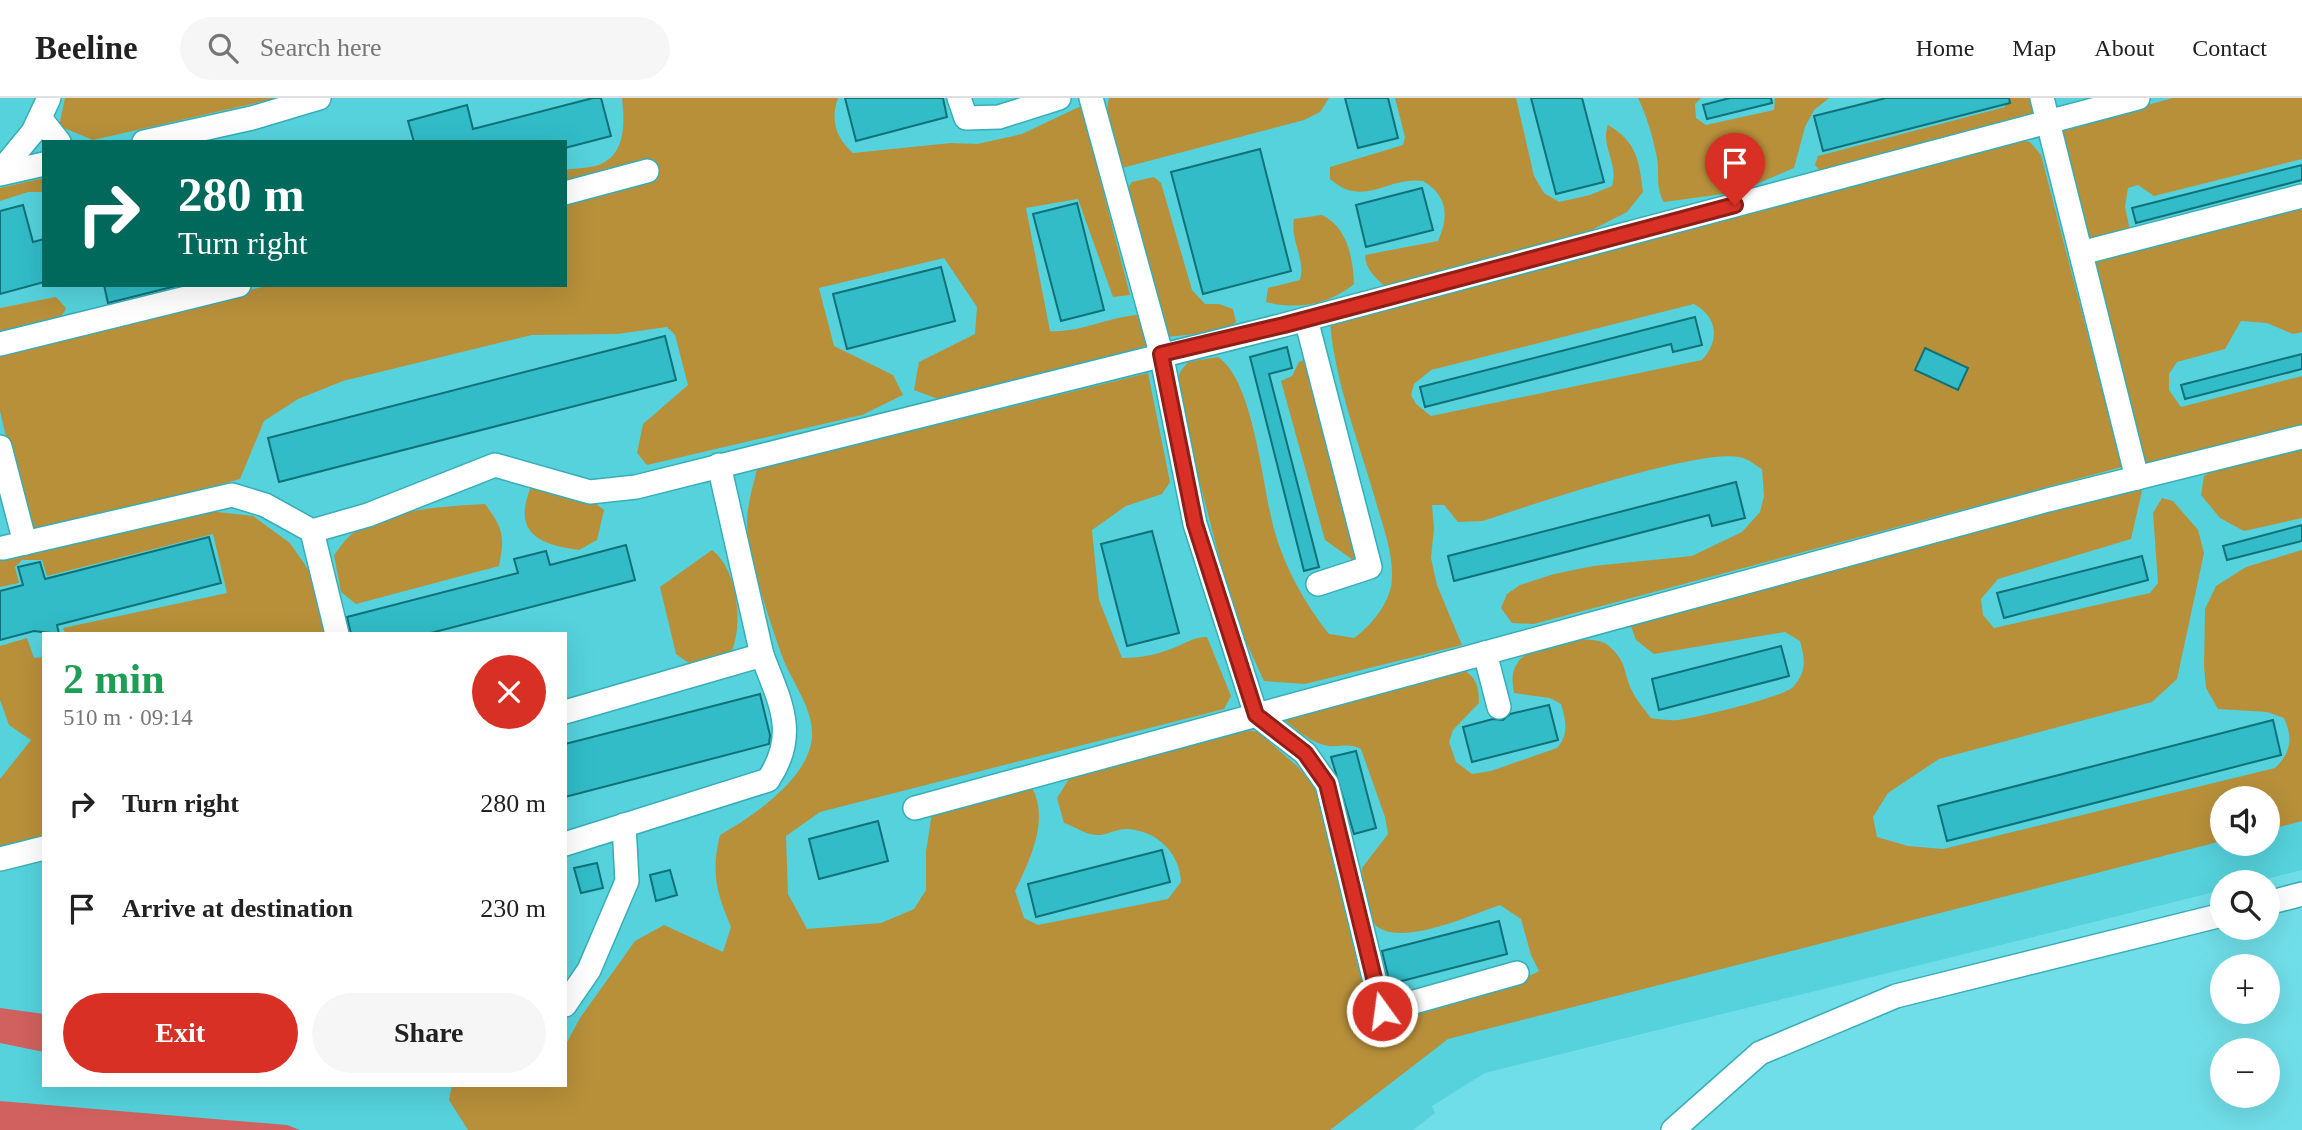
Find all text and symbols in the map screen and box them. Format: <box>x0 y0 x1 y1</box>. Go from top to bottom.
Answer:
search box <box>180 17 670 80</box>
icon: search <box>204 29 242 67</box>
text: Beeline <box>35 30 138 66</box>
text: Search here <box>260 33 382 62</box>
text: Home <box>1916 35 1974 61</box>
text: Map <box>2012 35 2056 61</box>
text: About <box>2094 35 2154 61</box>
text: Contact <box>2192 35 2267 61</box>
pin <box>1705 133 1765 205</box>
icon: arrive <box>1716 144 1754 182</box>
text: 280 m <box>178 167 305 222</box>
icon: right <box>63 168 154 259</box>
text: Turn right <box>178 225 308 261</box>
button: close <box>472 655 546 729</box>
text: 2 min <box>63 656 165 702</box>
text: 510 m · 09:14 <box>63 705 193 730</box>
icon: right <box>63 785 101 823</box>
map controls <box>2210 786 2280 1108</box>
button: sound <box>2210 786 2280 856</box>
text: Turn right <box>122 789 239 818</box>
text: 280 m <box>480 789 546 818</box>
button: search <box>2210 870 2280 940</box>
icon: arrive <box>63 890 101 928</box>
text: Arrive at destination <box>122 894 353 923</box>
text: 230 m <box>480 894 546 923</box>
button: + <box>2210 954 2280 1024</box>
position arrow <box>1345 974 1419 1048</box>
button: Exit <box>63 993 298 1073</box>
button: Share <box>312 993 546 1073</box>
button: − <box>2210 1038 2280 1108</box>

